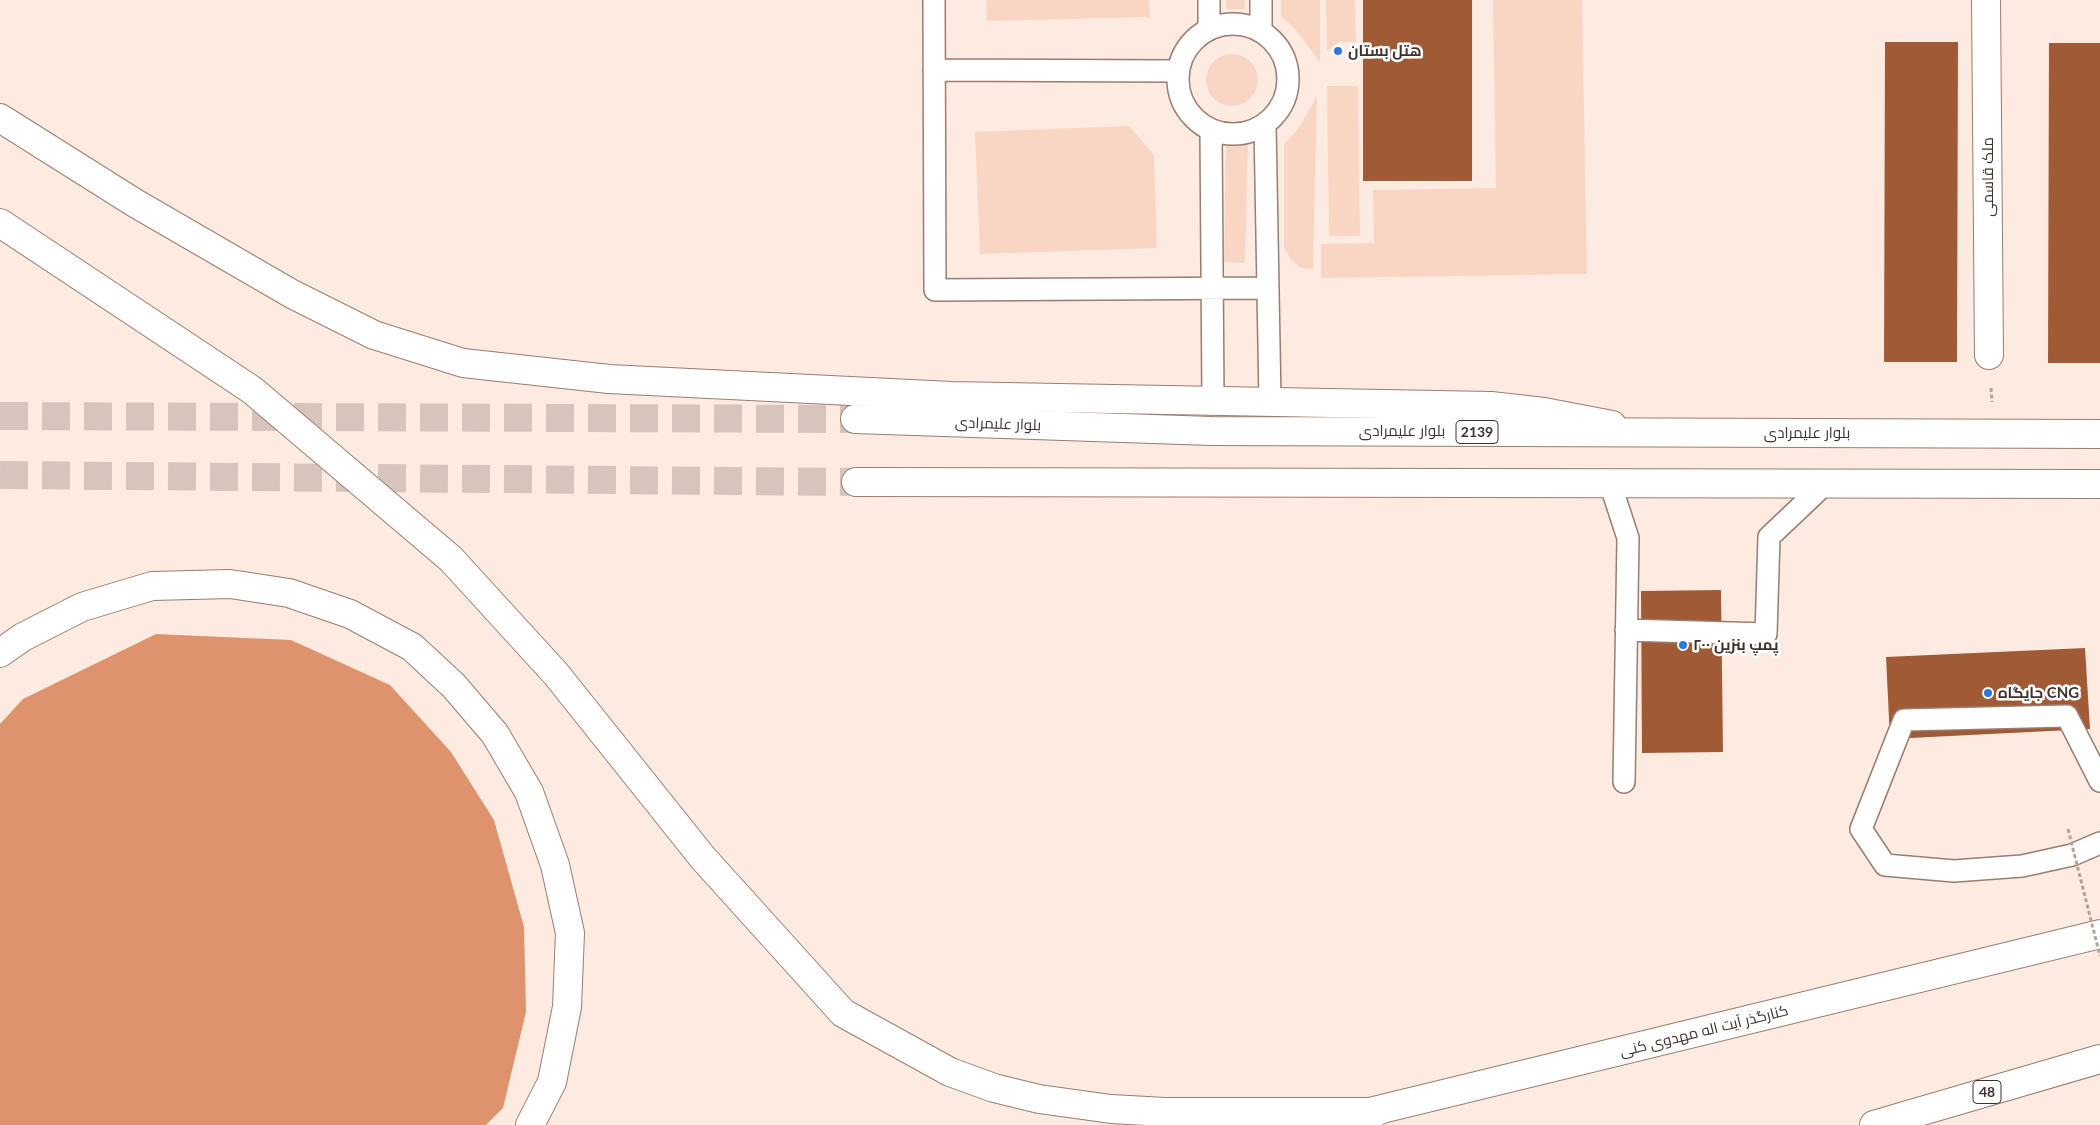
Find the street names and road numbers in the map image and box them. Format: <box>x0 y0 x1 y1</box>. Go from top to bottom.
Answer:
street label: ملک قاسمی <box>1979 137 1997 217</box>
street label: بلوار علیمرادی <box>955 413 1041 435</box>
road number: 2139 <box>1456 421 1498 444</box>
street label: بلوار علیمرادی <box>1359 422 1445 440</box>
street label: بلوار علیمرادی <box>1764 424 1850 442</box>
street label: کنارگذر آیت اله مهدوی کنی <box>1618 1001 1790 1061</box>
road number: 48 <box>1973 1080 2001 1104</box>

